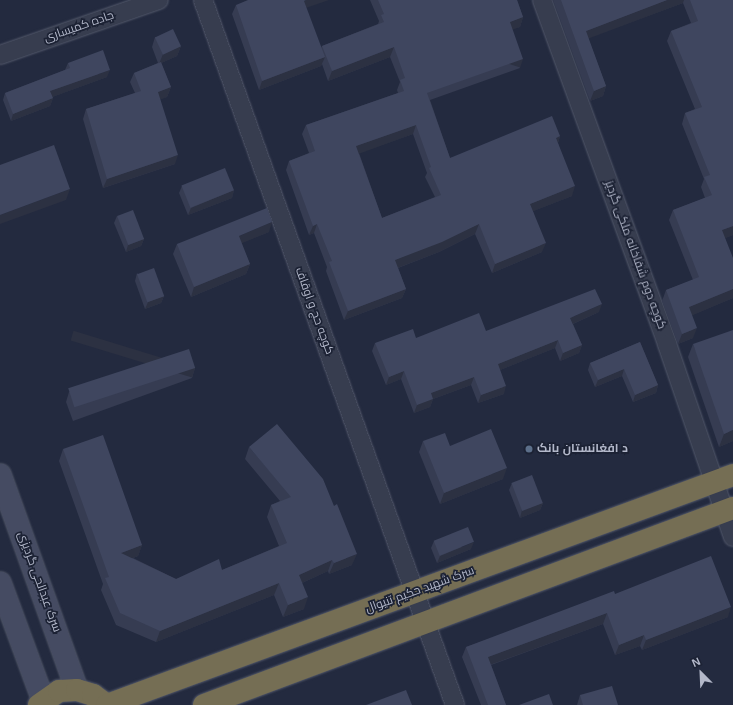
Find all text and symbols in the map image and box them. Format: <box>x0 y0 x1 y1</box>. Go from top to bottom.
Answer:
street label: جاده کمیساری <box>42 8 116 46</box>
street label: کوچه دوم شفاخانه ملکی گردیز <box>601 179 669 331</box>
street label: کوچه حج و اوقاف <box>292 265 336 357</box>
place label: د افغانستان بانک <box>537 442 628 456</box>
marker: د افغانستان بانک <box>524 444 534 454</box>
street label: سرک عبدالحی گردیزی <box>14 530 64 634</box>
street label: سرک شهید حکیم تنیوال <box>364 564 476 616</box>
north arrow <box>681 653 721 693</box>
text: N <box>690 655 702 669</box>

